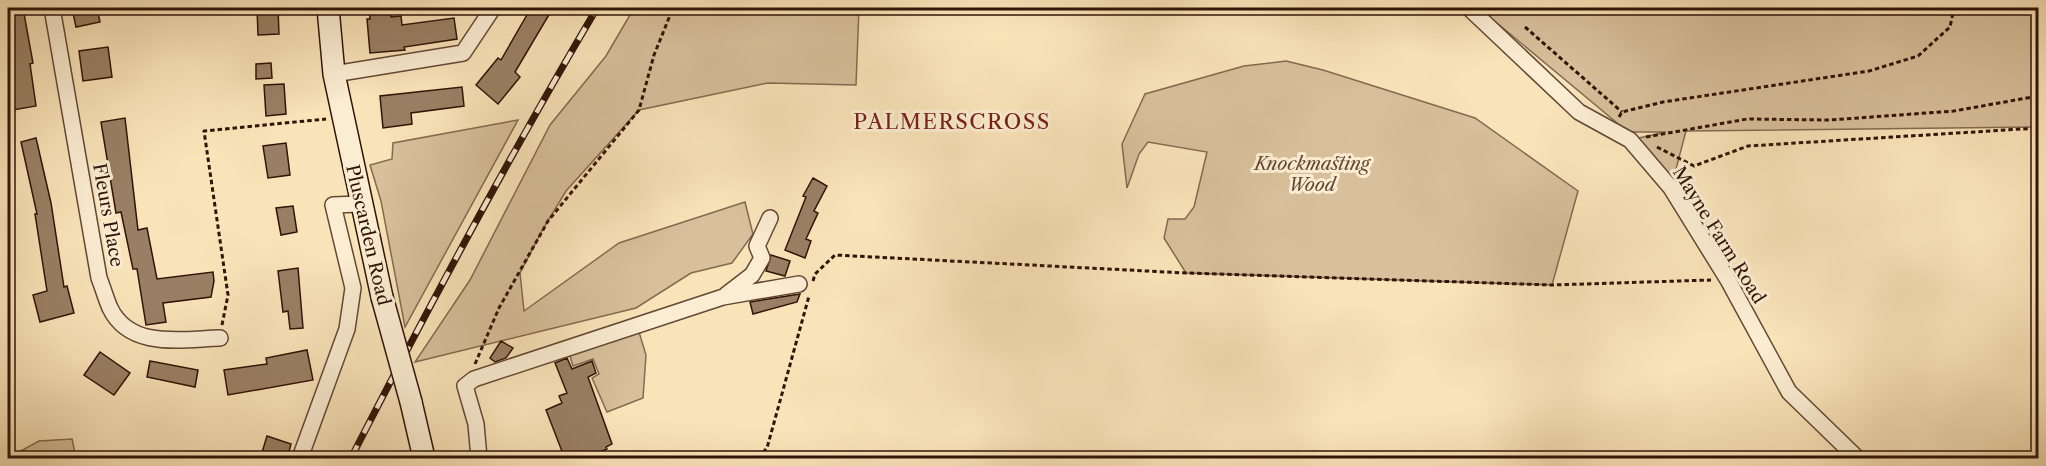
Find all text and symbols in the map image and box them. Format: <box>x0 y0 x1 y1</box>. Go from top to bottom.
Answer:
district label: PALMERSCROSS <box>853 109 1051 134</box>
park label: Knockmasting Wood <box>1252 153 1371 196</box>
street label: Fleurs Place <box>88 162 128 268</box>
street label: Pluscarden Road <box>341 162 395 308</box>
street label: Mayne Farm Road <box>1668 162 1770 308</box>

